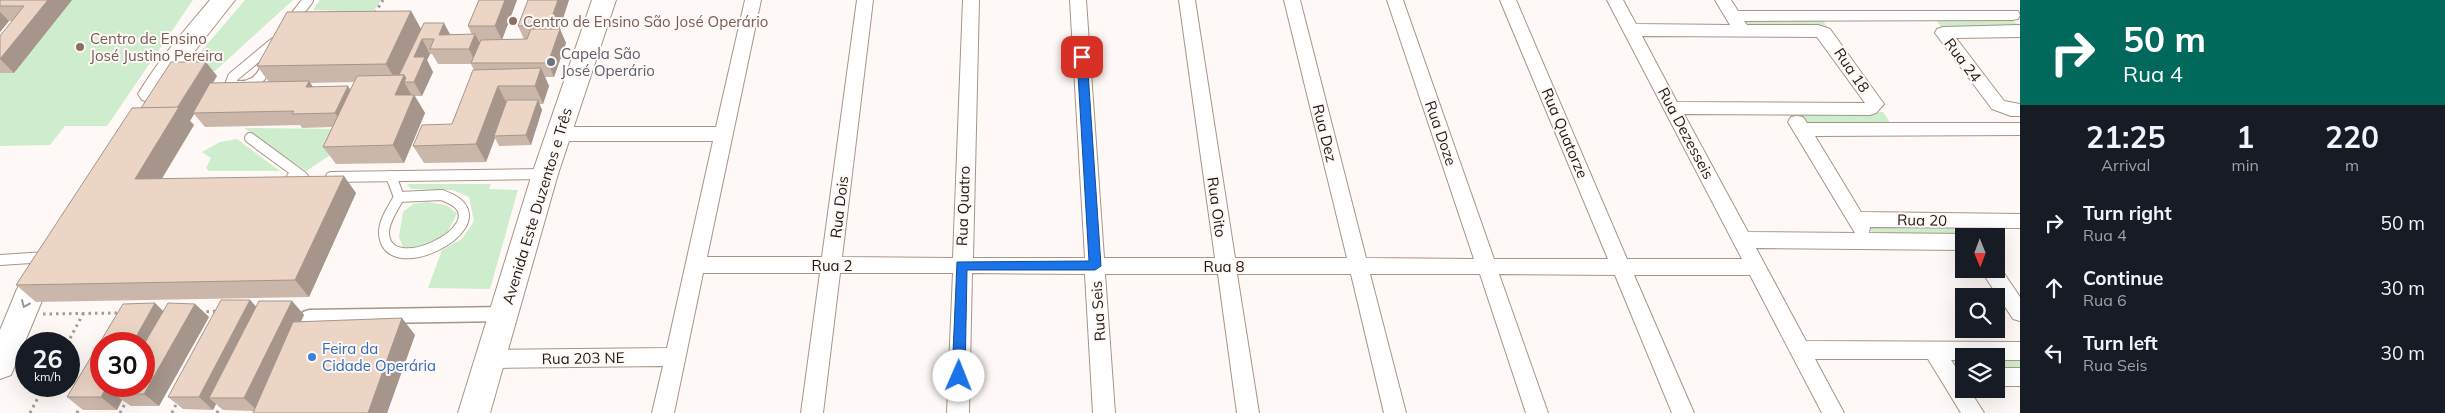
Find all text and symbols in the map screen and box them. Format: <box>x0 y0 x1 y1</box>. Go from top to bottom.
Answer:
place label: Centro de Ensino São José Operário <box>523 12 768 31</box>
marker: Centro de Ensino São José Operário <box>507 15 519 27</box>
text: 50 m <box>2123 17 2206 61</box>
icon: right <box>2040 20 2105 85</box>
place label: Centro de Ensino José Justino Pereira <box>90 29 223 65</box>
street label: Rua 24 <box>1940 34 1986 86</box>
pin <box>1061 36 1103 78</box>
marker: Centro de Ensino José Justino Pereira <box>74 41 86 53</box>
icon: arrive <box>1068 43 1096 71</box>
place label: Capela São José Operário <box>561 44 655 80</box>
street label: Rua 18 <box>1830 44 1874 96</box>
marker: Capela São José Operário <box>545 56 557 68</box>
text: Rua 4 <box>2123 60 2183 88</box>
street label: Rua Dezesseis <box>1654 84 1718 182</box>
street label: Rua Quatorze <box>1537 85 1593 181</box>
street label: Rua Doze <box>1421 98 1461 168</box>
street label: Rua Dez <box>1309 102 1341 164</box>
street label: Avenida Este Duzentos e Três <box>498 105 576 307</box>
text: 21:25 <box>2086 118 2166 156</box>
text: 1 <box>2236 118 2254 156</box>
text: 220 <box>2325 118 2379 156</box>
text: Arrival <box>2101 155 2150 175</box>
text: min <box>2232 155 2259 175</box>
text: m <box>2345 155 2359 175</box>
street label: Rua Quatro <box>952 166 974 246</box>
street label: Rua Dois <box>826 175 852 239</box>
street label: Rua Oito <box>1203 176 1231 238</box>
text: Turn right <box>2083 201 2172 225</box>
icon: right <box>2040 209 2068 237</box>
street label: Rua 20 <box>1897 210 1947 230</box>
text: 50 m <box>2381 211 2425 235</box>
text: Rua 4 <box>2083 225 2127 245</box>
north arrow <box>1955 228 2005 278</box>
map controls <box>1955 228 2005 398</box>
street label: Rua 2 <box>812 256 852 275</box>
street label: Rua 8 <box>1204 257 1244 276</box>
text: Continue <box>2083 266 2163 290</box>
icon: ahead <box>2040 274 2068 302</box>
text: 30 m <box>2381 276 2425 300</box>
street label: Rua Seis <box>1086 280 1110 342</box>
button: search <box>1955 288 2005 338</box>
text: Rua 6 <box>2083 290 2127 310</box>
one-way arrow <box>21 299 32 308</box>
text: Turn left <box>2083 331 2158 355</box>
speed limit sign: 30 <box>90 332 155 397</box>
place label: Feira da Cidade Operária <box>322 339 436 375</box>
icon: left <box>2040 339 2068 367</box>
text: 30 m <box>2381 341 2425 365</box>
text: 26 <box>32 343 63 374</box>
street label: Rua 203 NE <box>541 348 625 368</box>
button: layers <box>1955 348 2005 398</box>
position arrow <box>932 349 984 401</box>
marker: Feira da Cidade Operária <box>306 351 318 363</box>
text: Rua Seis <box>2083 355 2148 375</box>
text: km/h <box>34 369 61 384</box>

